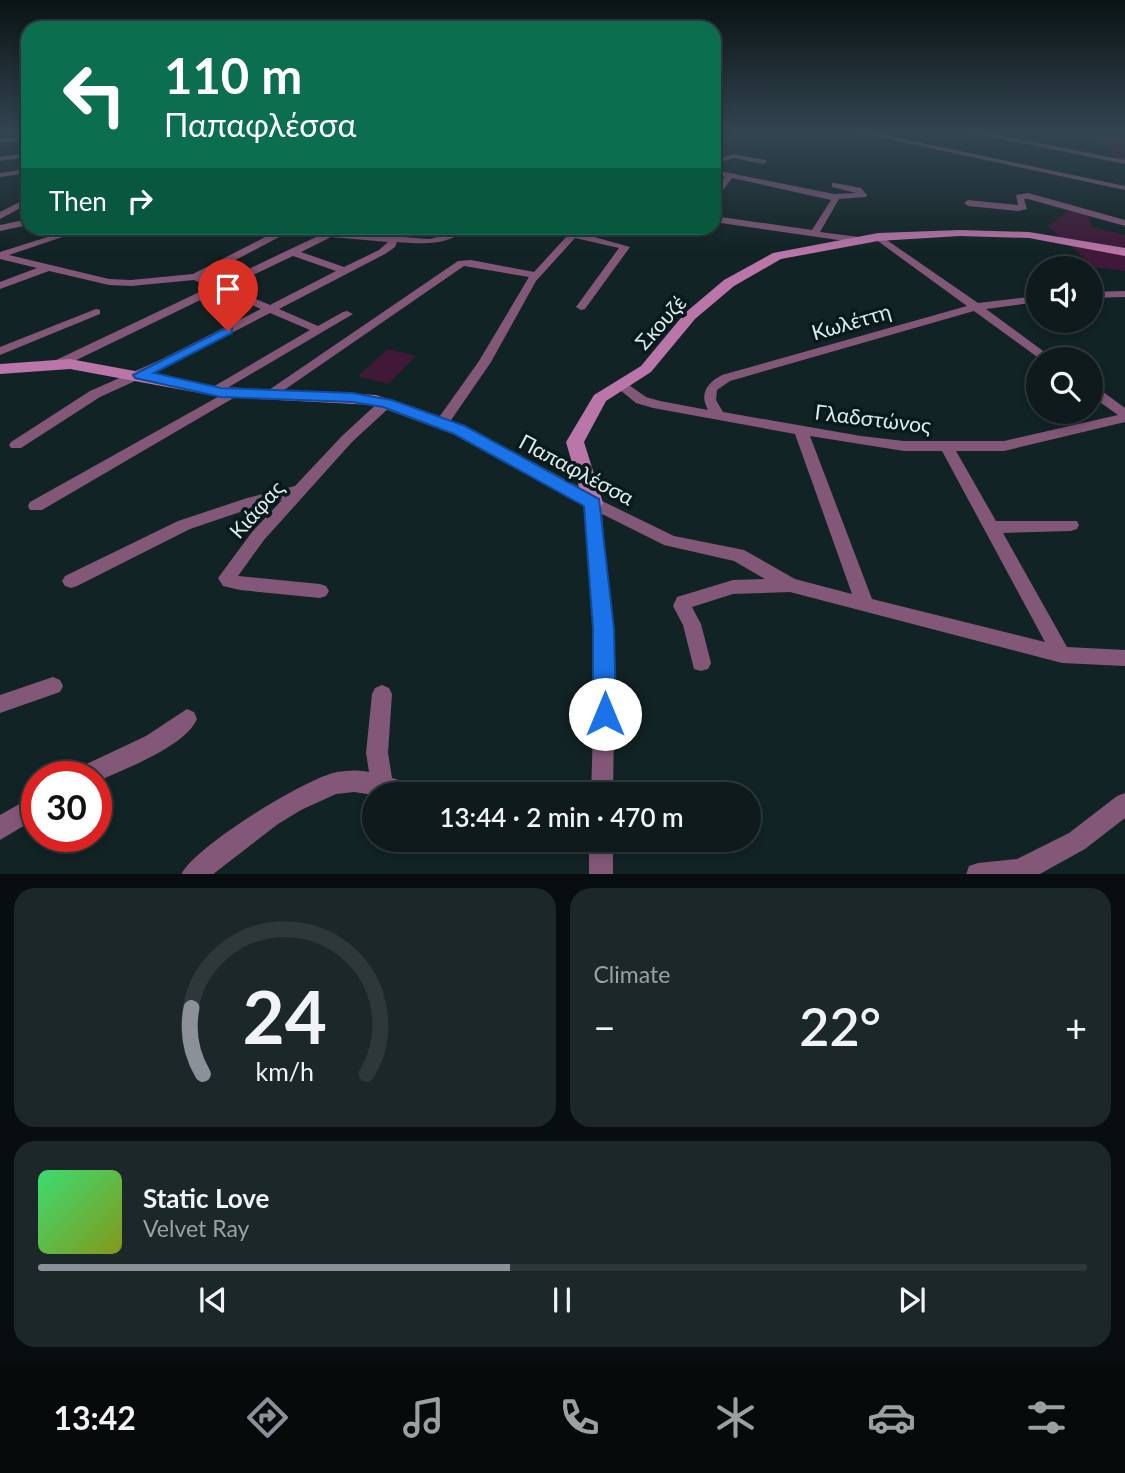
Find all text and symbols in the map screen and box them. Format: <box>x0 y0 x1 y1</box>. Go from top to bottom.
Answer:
text: 110 m <box>164 46 302 104</box>
icon: left <box>49 49 140 140</box>
text: Παπαφλέσσα <box>164 105 357 144</box>
icon: right <box>121 182 159 220</box>
text: Then <box>49 185 107 217</box>
map controls <box>1026 256 1103 424</box>
button: sound <box>1026 256 1103 333</box>
pin <box>198 259 258 331</box>
icon: arrive <box>209 270 247 308</box>
street label: Σκουζέ <box>629 290 691 354</box>
street label: Κωλέττη <box>808 298 894 344</box>
button: search <box>1026 347 1103 424</box>
street label: Γλαδστώνος <box>814 398 933 438</box>
street label: Παπαφλέσσα <box>515 428 639 510</box>
street label: Κιάφας <box>224 475 289 543</box>
position arrow <box>568 677 642 751</box>
speed limit sign: 30 <box>21 761 112 852</box>
text: 13:44 · 2 min · 470 m <box>439 801 684 833</box>
text: Climate <box>594 960 670 988</box>
text: 24 <box>243 972 327 1060</box>
text: 22° <box>799 995 881 1057</box>
text: − <box>594 1004 616 1050</box>
text: + <box>1065 1004 1087 1050</box>
text: km/h <box>255 1055 314 1085</box>
text: Static Love <box>143 1182 270 1214</box>
text: Velvet Ray <box>143 1214 249 1242</box>
icon: previous <box>194 1281 232 1319</box>
icon: pause <box>543 1281 581 1319</box>
icon: next <box>893 1281 931 1319</box>
icon: directions <box>243 1393 292 1442</box>
icon: music <box>399 1393 448 1442</box>
icon: phone <box>555 1393 604 1442</box>
icon: climate <box>711 1393 760 1442</box>
icon: car <box>867 1393 916 1442</box>
icon: filters <box>1022 1393 1071 1442</box>
text: 13:42 <box>53 1398 136 1437</box>

